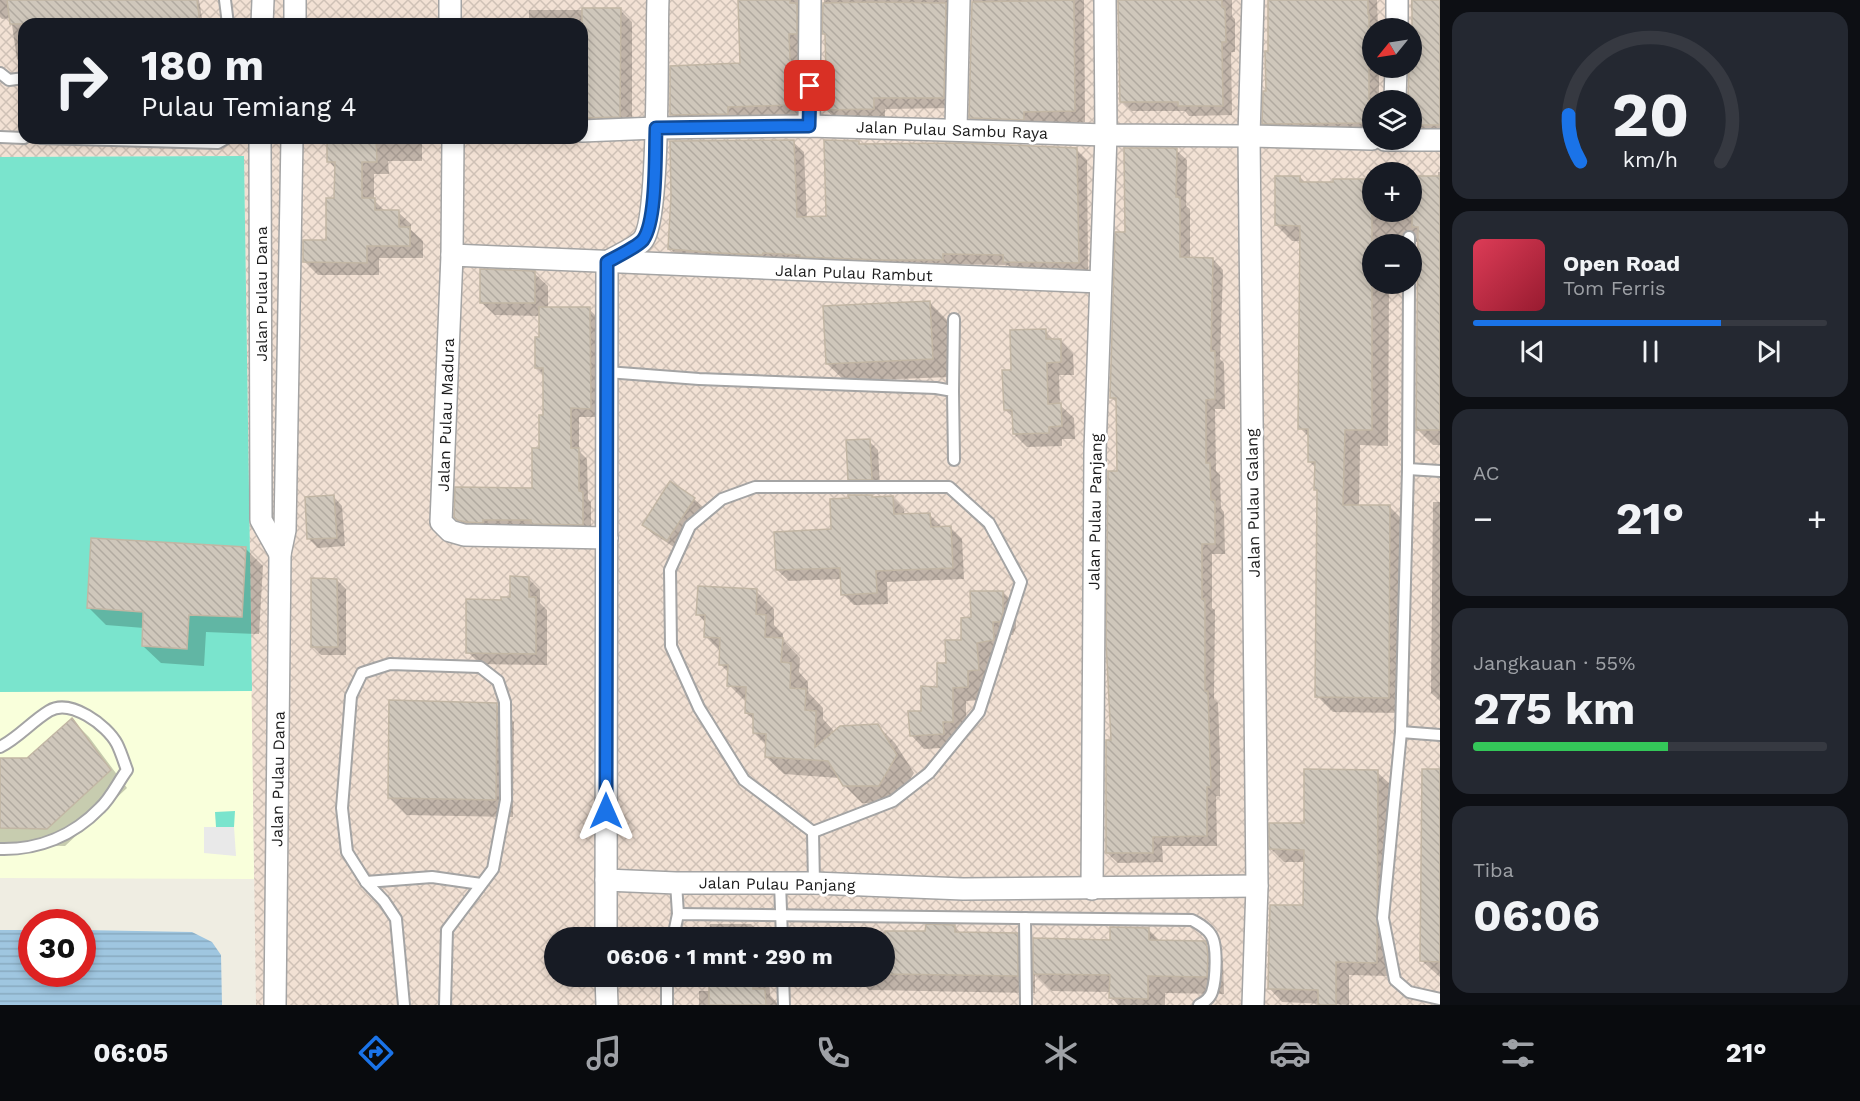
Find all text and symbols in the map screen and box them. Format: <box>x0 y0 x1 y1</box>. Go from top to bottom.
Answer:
north arrow <box>1362 18 1422 78</box>
map controls <box>1362 18 1422 294</box>
text: 180 m <box>141 41 264 90</box>
icon: right <box>42 42 120 120</box>
pin <box>784 60 835 111</box>
icon: arrive <box>793 69 826 102</box>
text: 20 <box>1611 78 1689 151</box>
button: layers <box>1362 90 1422 150</box>
text: Pulau Temiang 4 <box>141 91 357 123</box>
street label: Jalan Pulau Sambu Raya <box>856 117 1048 143</box>
text: km/h <box>1622 148 1678 173</box>
button: + <box>1362 162 1422 222</box>
street label: Jalan Pulau Dana <box>252 226 271 362</box>
button: − <box>1362 234 1422 294</box>
text: Open Road <box>1563 251 1680 276</box>
street label: Jalan Pulau Rambut <box>775 261 933 285</box>
text: Tom Ferris <box>1563 276 1666 300</box>
icon: previous <box>1516 335 1549 368</box>
icon: pause <box>1634 335 1667 368</box>
icon: next <box>1752 335 1785 368</box>
street label: Jalan Pulau Madura <box>434 338 458 492</box>
street label: Jalan Pulau Galang <box>1242 428 1264 578</box>
street label: Jalan Pulau Panjang <box>1084 433 1106 590</box>
text: AC <box>1473 461 1499 485</box>
text: 21° <box>1616 492 1684 545</box>
text: − <box>1473 499 1493 538</box>
text: + <box>1807 499 1827 538</box>
text: Jangkauan · 55% <box>1473 651 1635 675</box>
text: 275 km <box>1473 682 1635 735</box>
street label: Jalan Pulau Dana <box>267 711 289 847</box>
position arrow <box>574 779 638 843</box>
text: Tiba <box>1473 858 1514 882</box>
street label: Jalan Pulau Panjang <box>699 873 856 895</box>
text: 06:06 <box>1473 889 1600 942</box>
speed limit sign: 30 <box>18 909 96 987</box>
text: 06:06 · 1 mnt · 290 m <box>606 944 833 969</box>
icon: directions <box>355 1032 397 1074</box>
icon: music <box>583 1032 625 1074</box>
icon: phone <box>812 1032 854 1074</box>
icon: climate <box>1040 1032 1082 1074</box>
icon: car <box>1269 1032 1311 1074</box>
icon: filters <box>1497 1032 1539 1074</box>
text: 06:05 <box>93 1037 168 1069</box>
text: 21° <box>1726 1037 1767 1069</box>

